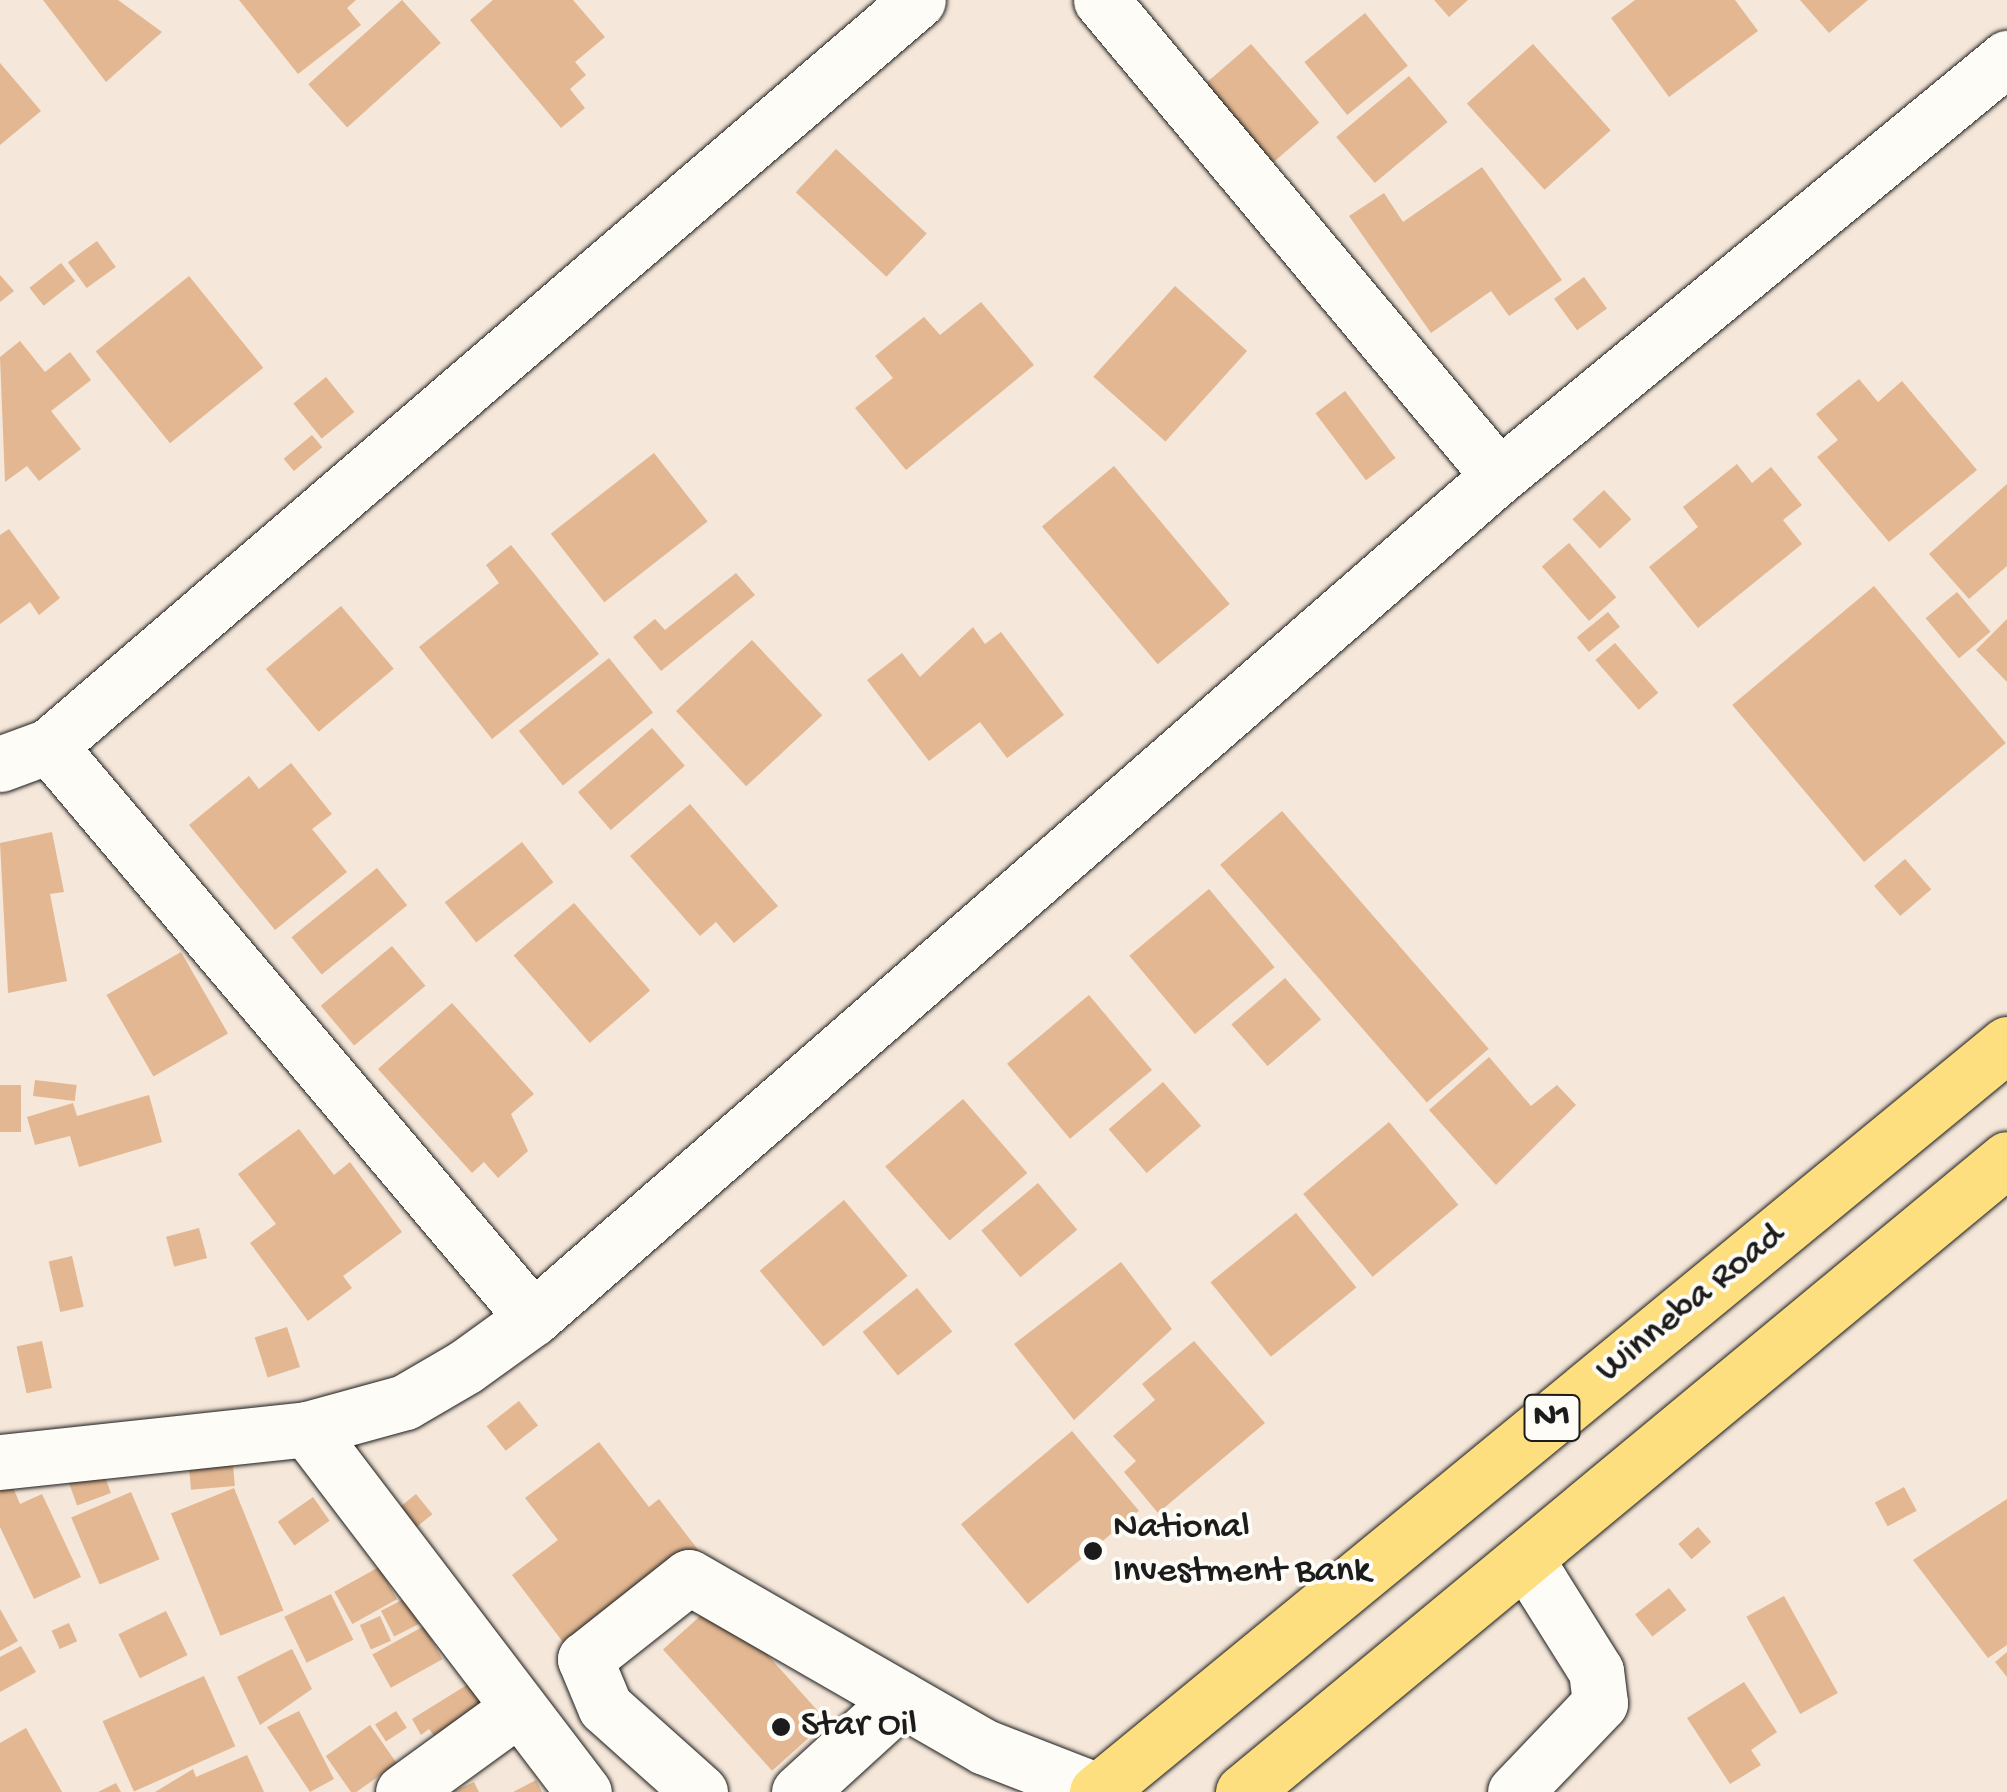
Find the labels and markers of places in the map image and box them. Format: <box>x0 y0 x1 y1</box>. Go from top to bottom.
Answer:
place label: National Investment Bank <box>1113 1506 1371 1596</box>
marker: National Investment Bank <box>1082 1540 1104 1562</box>
place label: Star Oil <box>801 1704 917 1750</box>
marker: Star Oil <box>770 1716 792 1738</box>

